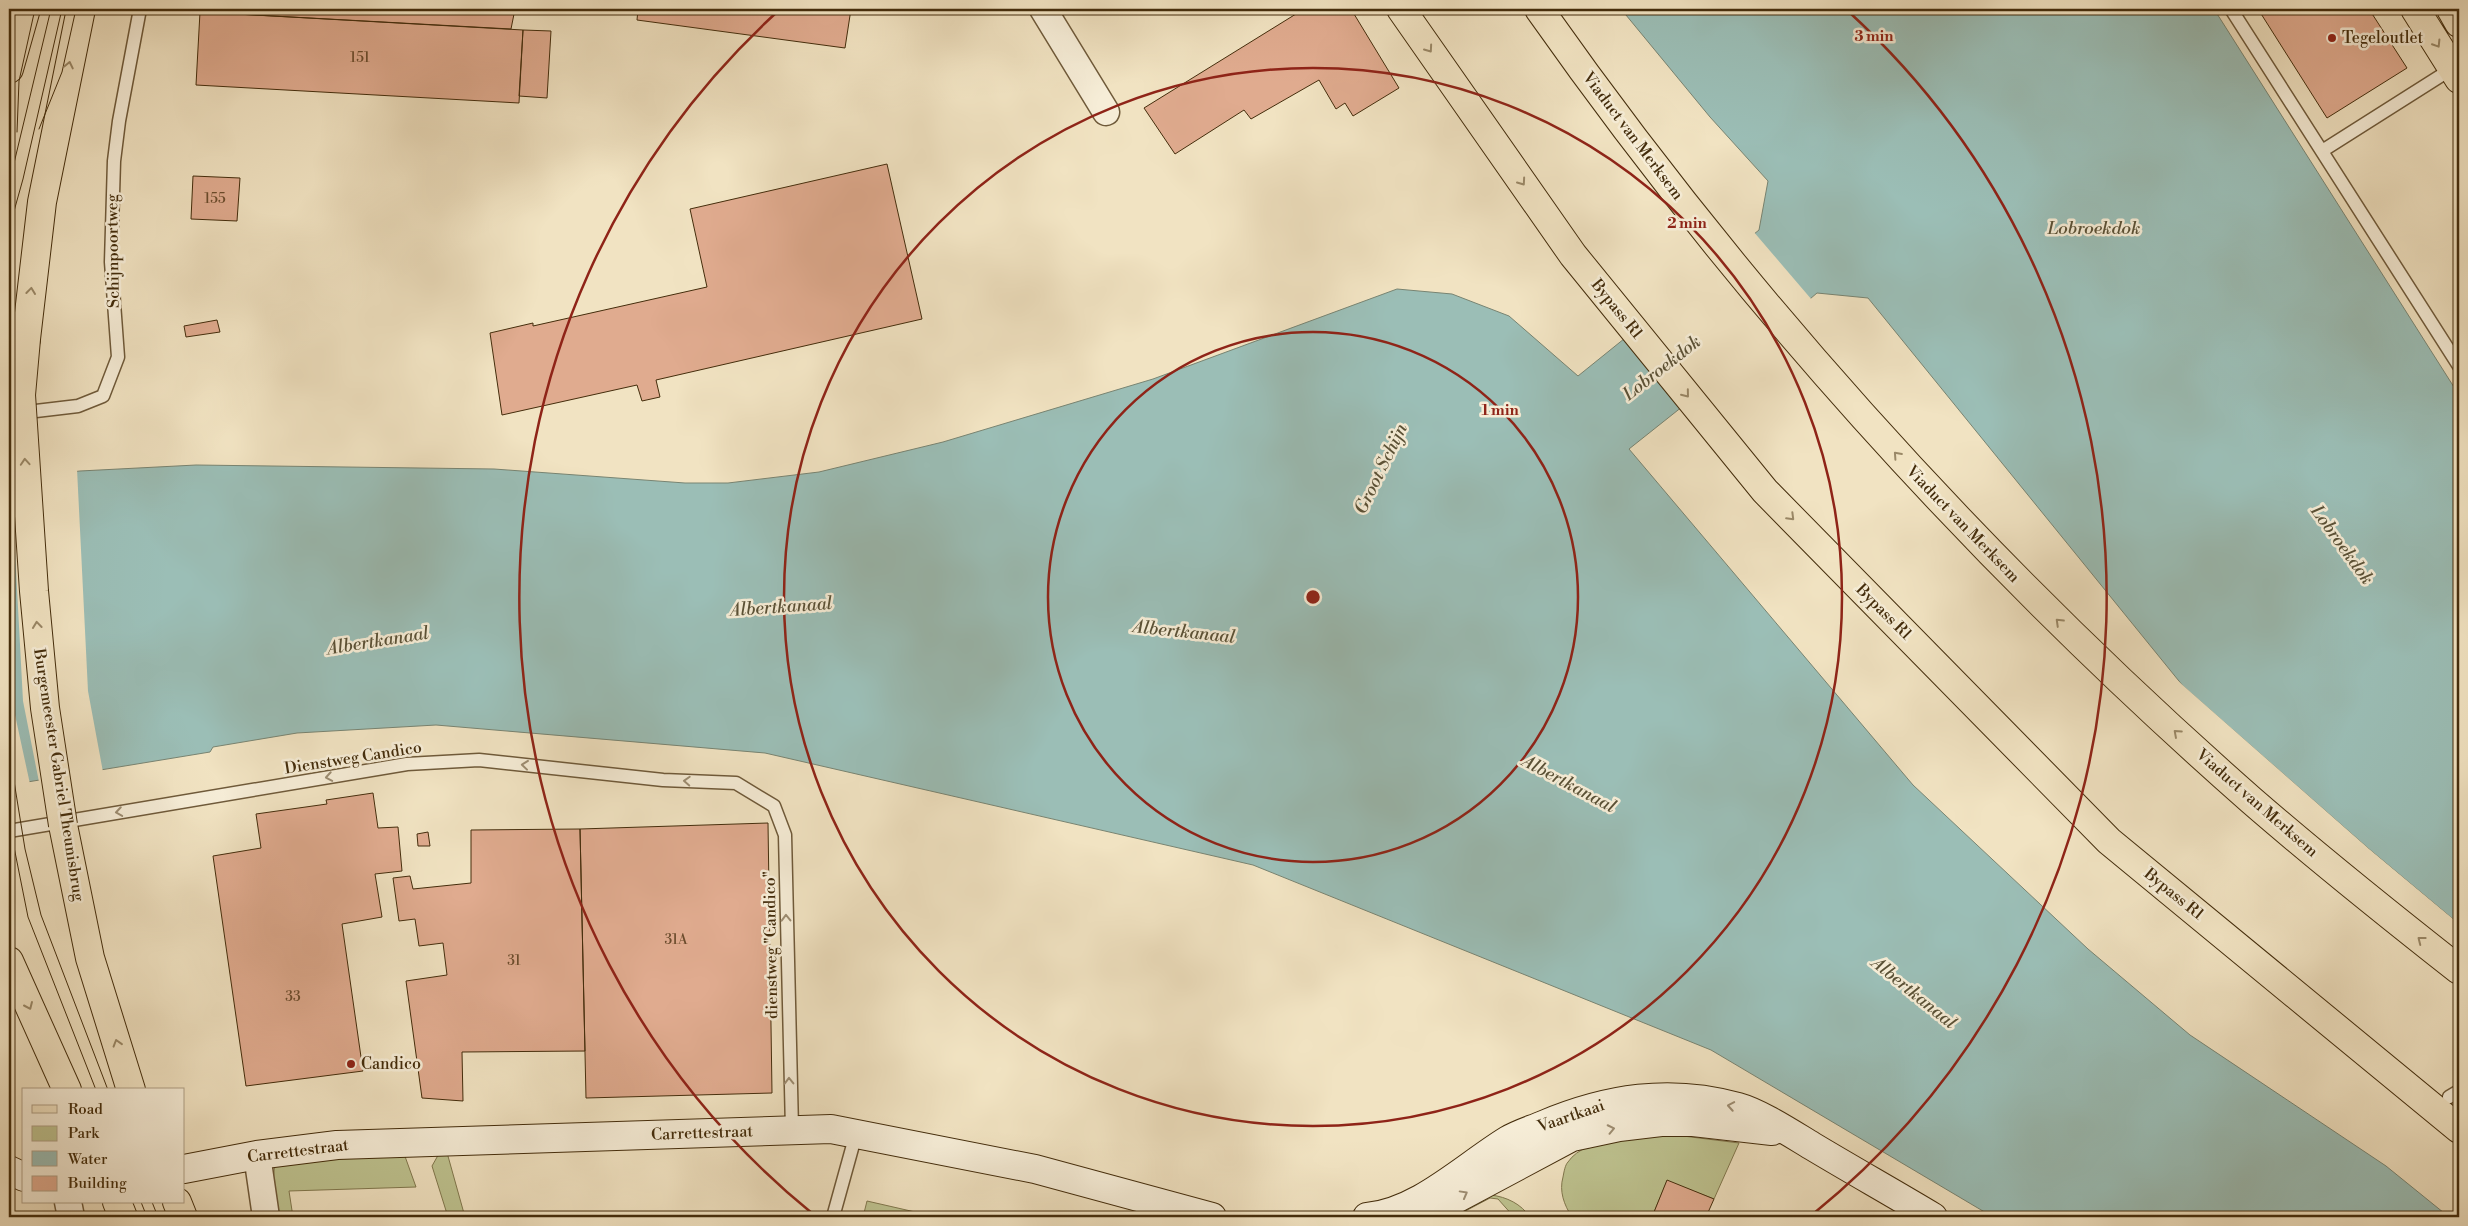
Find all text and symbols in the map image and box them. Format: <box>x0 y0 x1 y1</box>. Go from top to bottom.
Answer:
text: 3 min <box>1854 27 1894 46</box>
place label: Tegeloutlet <box>2342 28 2424 48</box>
marker: Tegeloutlet <box>2326 32 2338 44</box>
one-way arrow <box>2431 38 2441 47</box>
one-way arrow <box>1423 43 1432 53</box>
house number: 151 <box>350 49 370 67</box>
one-way arrow <box>63 60 74 69</box>
street label: Viaduct van Merksem <box>1578 67 1688 204</box>
one-way arrow <box>1516 176 1525 186</box>
house number: 155 <box>204 190 226 208</box>
street label: Schijnpoortweg <box>102 193 124 308</box>
text: 2 min <box>1667 214 1707 233</box>
water label: Lobroekdok <box>2047 217 2140 240</box>
street label: Bypass R1 <box>1586 274 1647 343</box>
one-way arrow <box>25 287 36 295</box>
water label: Lobroekdok <box>1618 330 1706 406</box>
one-way arrow <box>1680 388 1689 397</box>
text: 1 min <box>1481 401 1519 420</box>
water label: Groot Schijn <box>1349 419 1413 518</box>
one-way arrow <box>1894 452 1903 461</box>
one-way arrow <box>20 458 31 466</box>
street label: Viaduct van Merksem <box>1901 461 2024 587</box>
water label: Lobroekdok <box>2305 500 2379 589</box>
one-way arrow <box>1785 512 1794 521</box>
street label: Bypass R1 <box>1851 579 1916 644</box>
centre of rings <box>1304 588 1322 606</box>
water label: Albertkanaal <box>727 592 833 622</box>
water label: Albertkanaal <box>1130 615 1236 649</box>
one-way arrow <box>2056 619 2065 628</box>
one-way arrow <box>32 620 43 628</box>
water label: Albertkanaal <box>323 622 431 661</box>
street label: Burgemeester Gabriel Theunisbrug <box>29 646 89 903</box>
one-way arrow <box>2174 730 2183 739</box>
street label: Dienstweg Candico <box>283 737 423 779</box>
street label: Viaduct van Merksem <box>2191 744 2322 861</box>
water label: Albertkanaal <box>1516 749 1620 818</box>
one-way arrow <box>521 760 529 771</box>
one-way arrow <box>325 772 333 782</box>
one-way arrow <box>683 775 691 786</box>
one-way arrow <box>114 807 123 817</box>
street label: Bypass R1 <box>2139 863 2208 924</box>
street label: dienstweg "Candico" <box>760 871 782 1019</box>
one-way arrow <box>781 914 792 922</box>
house number: 31A <box>664 931 688 949</box>
one-way arrow <box>2418 938 2427 946</box>
water label: Albertkanaal <box>1865 950 1961 1034</box>
house number: 31 <box>507 952 521 970</box>
house number: 33 <box>285 988 301 1006</box>
one-way arrow <box>23 1001 33 1010</box>
one-way arrow <box>112 1040 122 1048</box>
place label: Candico <box>361 1054 421 1074</box>
marker: Candico <box>345 1058 357 1070</box>
one-way arrow <box>784 1076 794 1084</box>
legend <box>22 1088 185 1204</box>
street label: Vaartkaai <box>1534 1095 1607 1137</box>
text: Road <box>68 1100 103 1119</box>
one-way arrow <box>1727 1101 1736 1112</box>
street label: Carrettestraat <box>651 1121 754 1145</box>
text: Park <box>68 1124 100 1143</box>
one-way arrow <box>1607 1124 1616 1135</box>
street label: Carrettestraat <box>246 1135 350 1167</box>
text: Water <box>67 1150 108 1169</box>
text: Building <box>67 1174 127 1193</box>
one-way arrow <box>1458 1190 1467 1200</box>

